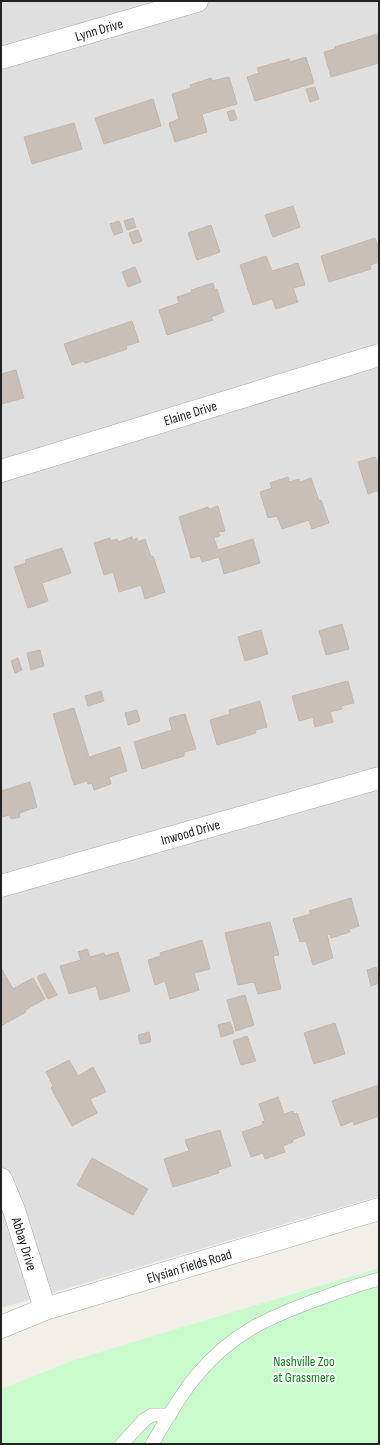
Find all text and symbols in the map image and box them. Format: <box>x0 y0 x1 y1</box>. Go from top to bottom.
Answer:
street label: Lynn Drive <box>73 15 125 45</box>
street label: Elaine Drive <box>162 397 219 430</box>
street label: Inwood Drive <box>159 816 222 849</box>
street label: Abbay Drive <box>7 1214 40 1273</box>
street label: Elysian Fields Road <box>145 1246 234 1287</box>
park label: Nashville Zoo at Grassmere <box>273 1353 335 1386</box>

